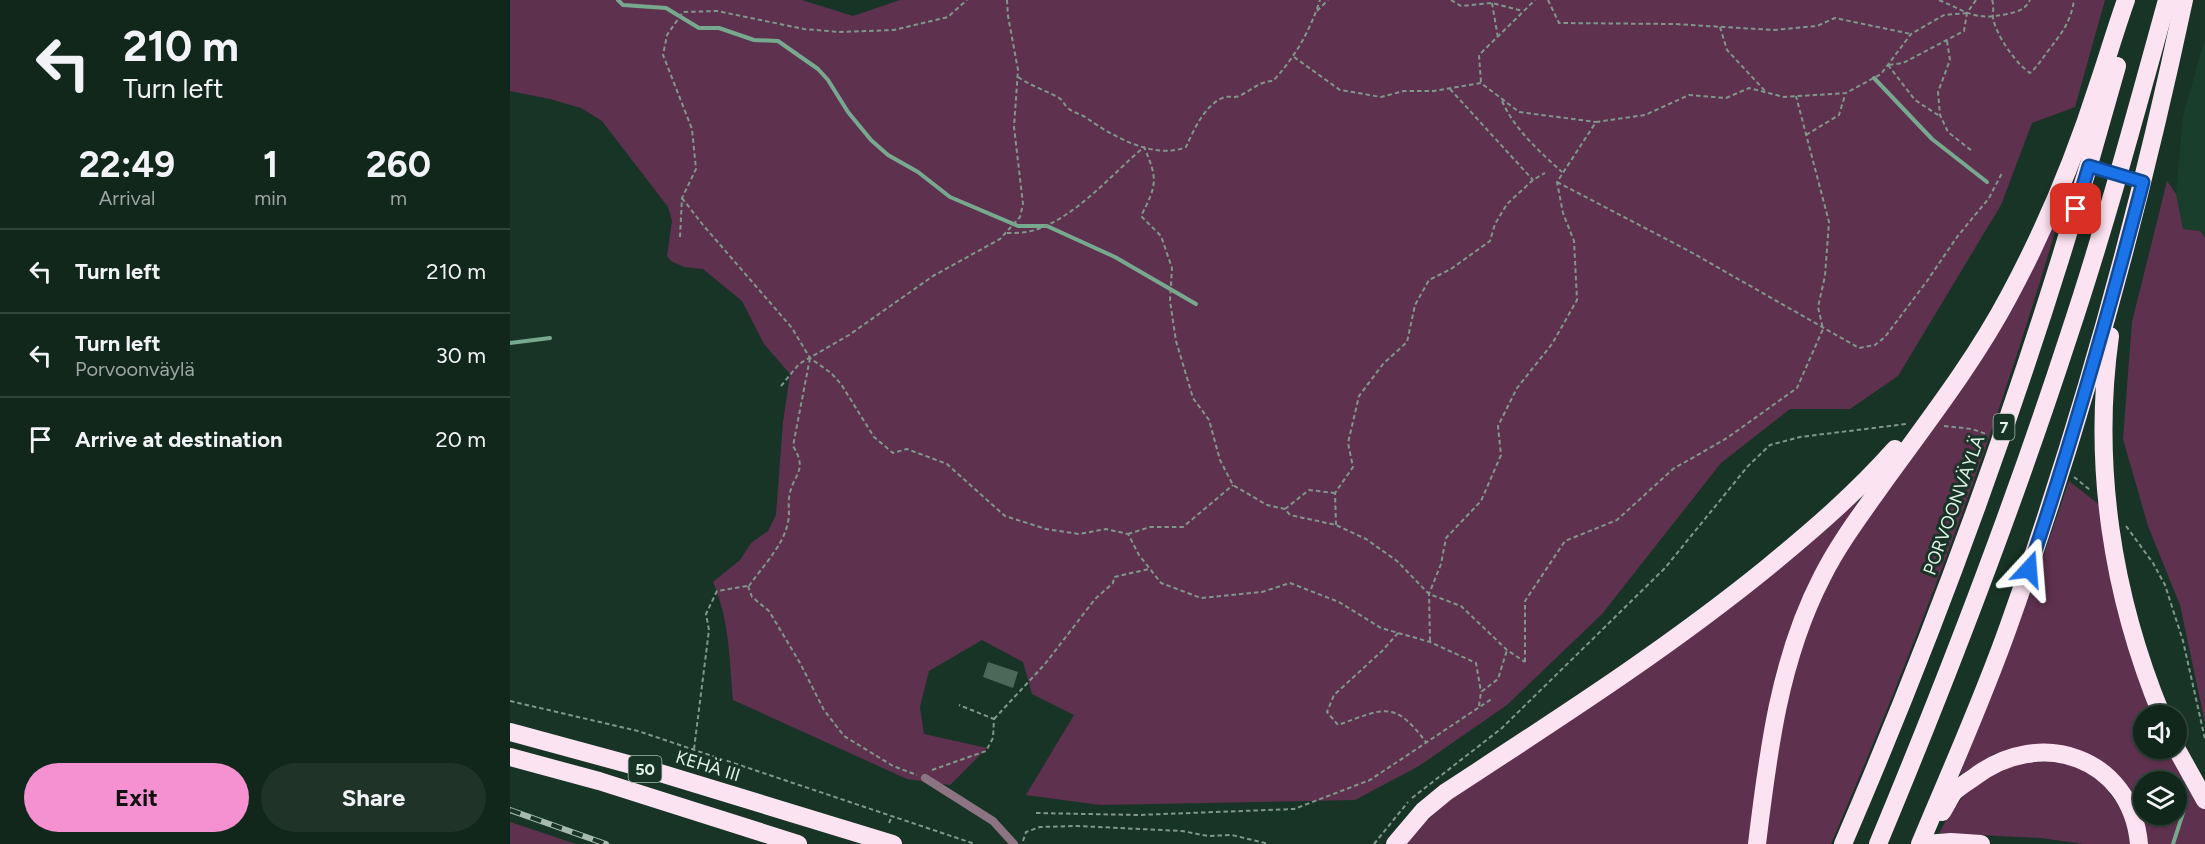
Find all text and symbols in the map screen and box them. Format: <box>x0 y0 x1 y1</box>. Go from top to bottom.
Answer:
text: 210 m <box>123 21 239 72</box>
icon: left <box>24 24 102 102</box>
text: Turn left <box>123 72 223 105</box>
text: 22:49 <box>79 143 175 186</box>
text: 1 <box>263 143 278 186</box>
text: 260 <box>366 143 431 186</box>
pin <box>2050 183 2101 234</box>
text: Arrival <box>99 186 155 210</box>
text: min <box>254 186 287 210</box>
text: m <box>390 186 407 210</box>
icon: arrive <box>2059 192 2092 225</box>
icon: left <box>24 255 57 288</box>
text: Turn left <box>75 258 161 285</box>
text: 210 m <box>426 258 486 285</box>
text: Turn left <box>75 330 161 357</box>
icon: left <box>24 339 57 372</box>
text: 30 m <box>436 342 486 369</box>
text: Porvoonväylä <box>75 357 195 381</box>
road number: 7 <box>1994 414 2014 440</box>
icon: arrive <box>24 423 57 456</box>
text: Arrive at destination <box>75 426 283 453</box>
text: 20 m <box>435 426 486 453</box>
street label: PORVOONVÄYLÄ <box>1919 432 1989 578</box>
position arrow <box>1997 537 2061 601</box>
map controls <box>2133 705 2187 825</box>
button: sound <box>2133 705 2187 759</box>
street label: KEHÄ III <box>673 746 743 786</box>
road number: 50 <box>628 756 662 782</box>
button: Exit <box>24 763 249 832</box>
button: Share <box>261 763 486 832</box>
button: layers <box>2133 771 2187 825</box>

